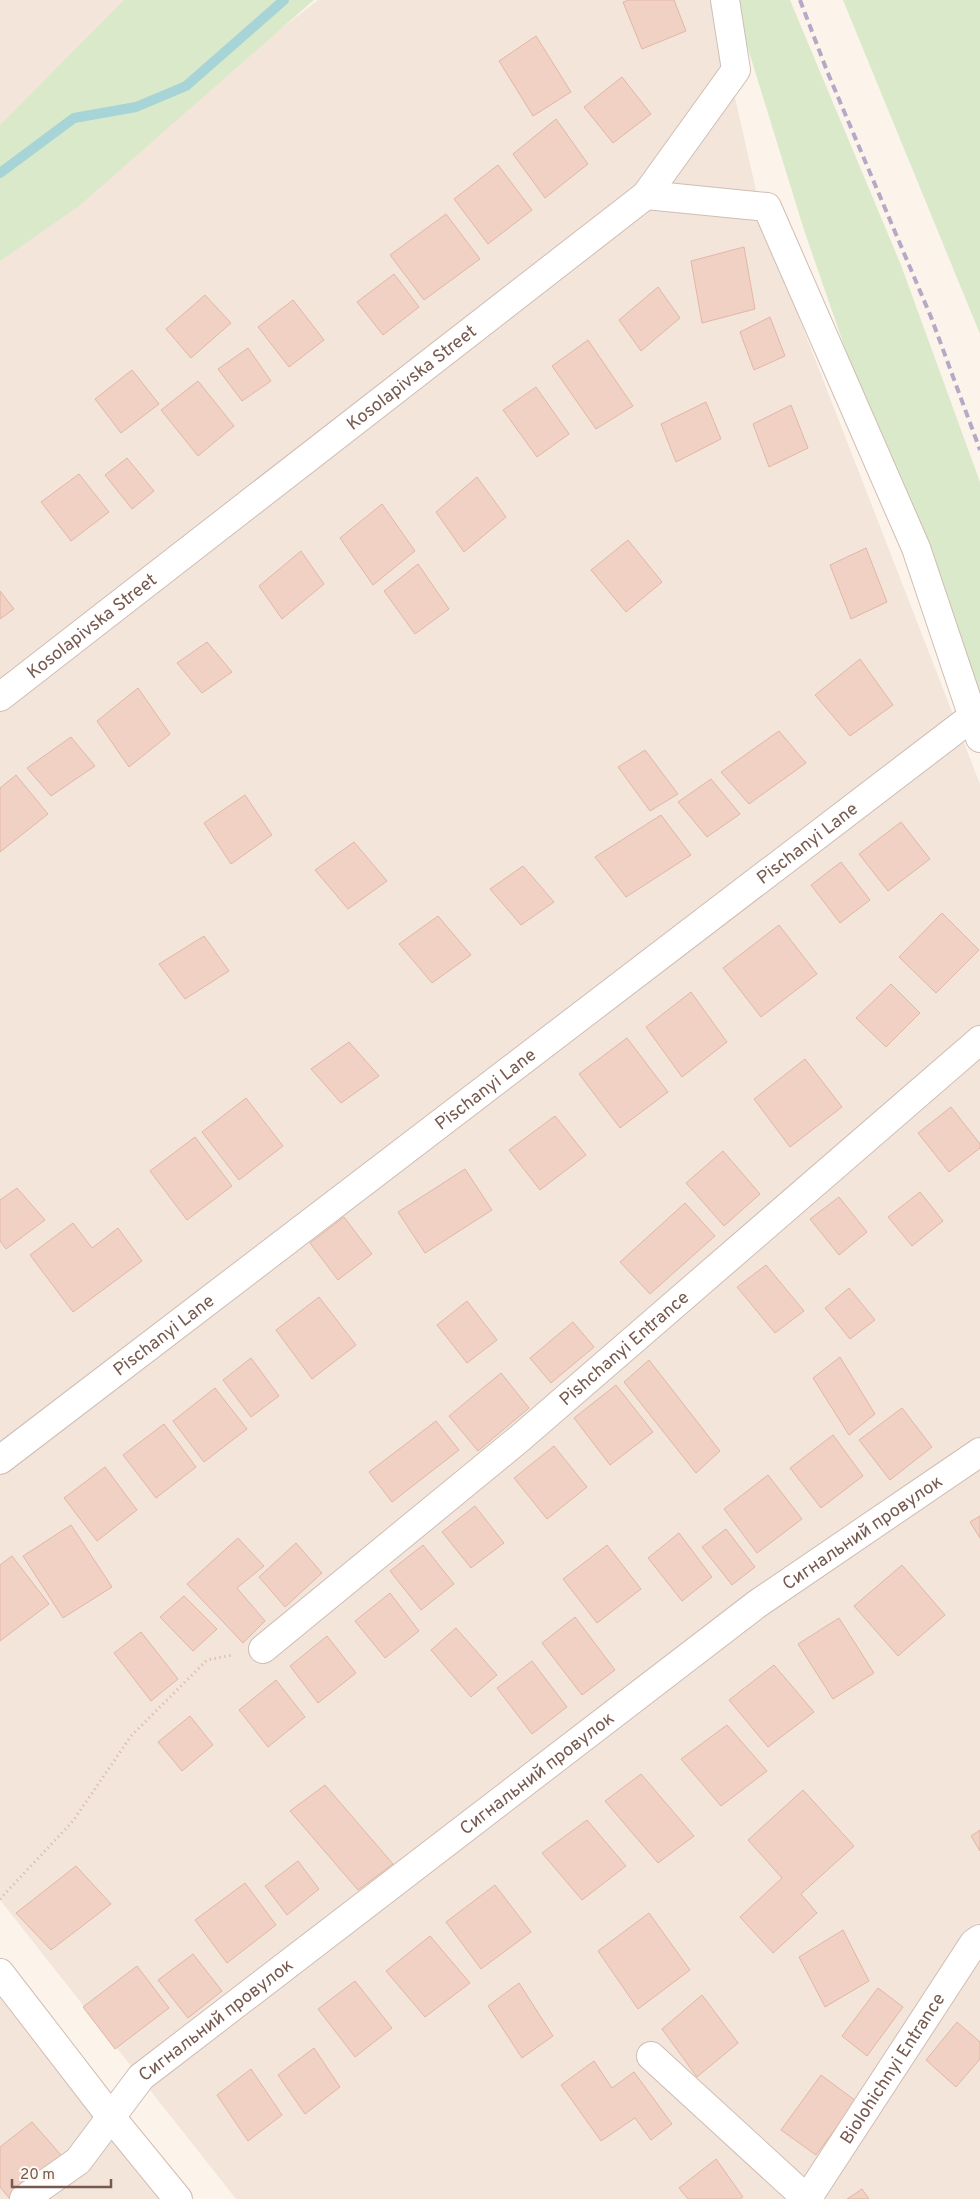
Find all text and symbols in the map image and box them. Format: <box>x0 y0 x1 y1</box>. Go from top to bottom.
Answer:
street label: Kosolapivska Street <box>343 321 482 436</box>
street label: Kosolapivska Street <box>23 569 162 685</box>
street label: Pischanyi Lane <box>753 798 863 890</box>
street label: Pischanyi Lane <box>431 1044 542 1136</box>
street label: Pishchanyi Entrance <box>555 1287 695 1412</box>
street label: Pischanyi Lane <box>109 1290 220 1382</box>
street label: Сигнальний провулок <box>778 1471 948 1596</box>
street label: Сигнальний провулок <box>456 1708 620 1841</box>
street label: Сигнальний провулок <box>134 1954 298 2088</box>
street label: Biolohichnyi Entrance <box>836 1989 951 2149</box>
scale bar <box>12 2156 111 2188</box>
text: 20 m <box>20 2166 55 2185</box>

